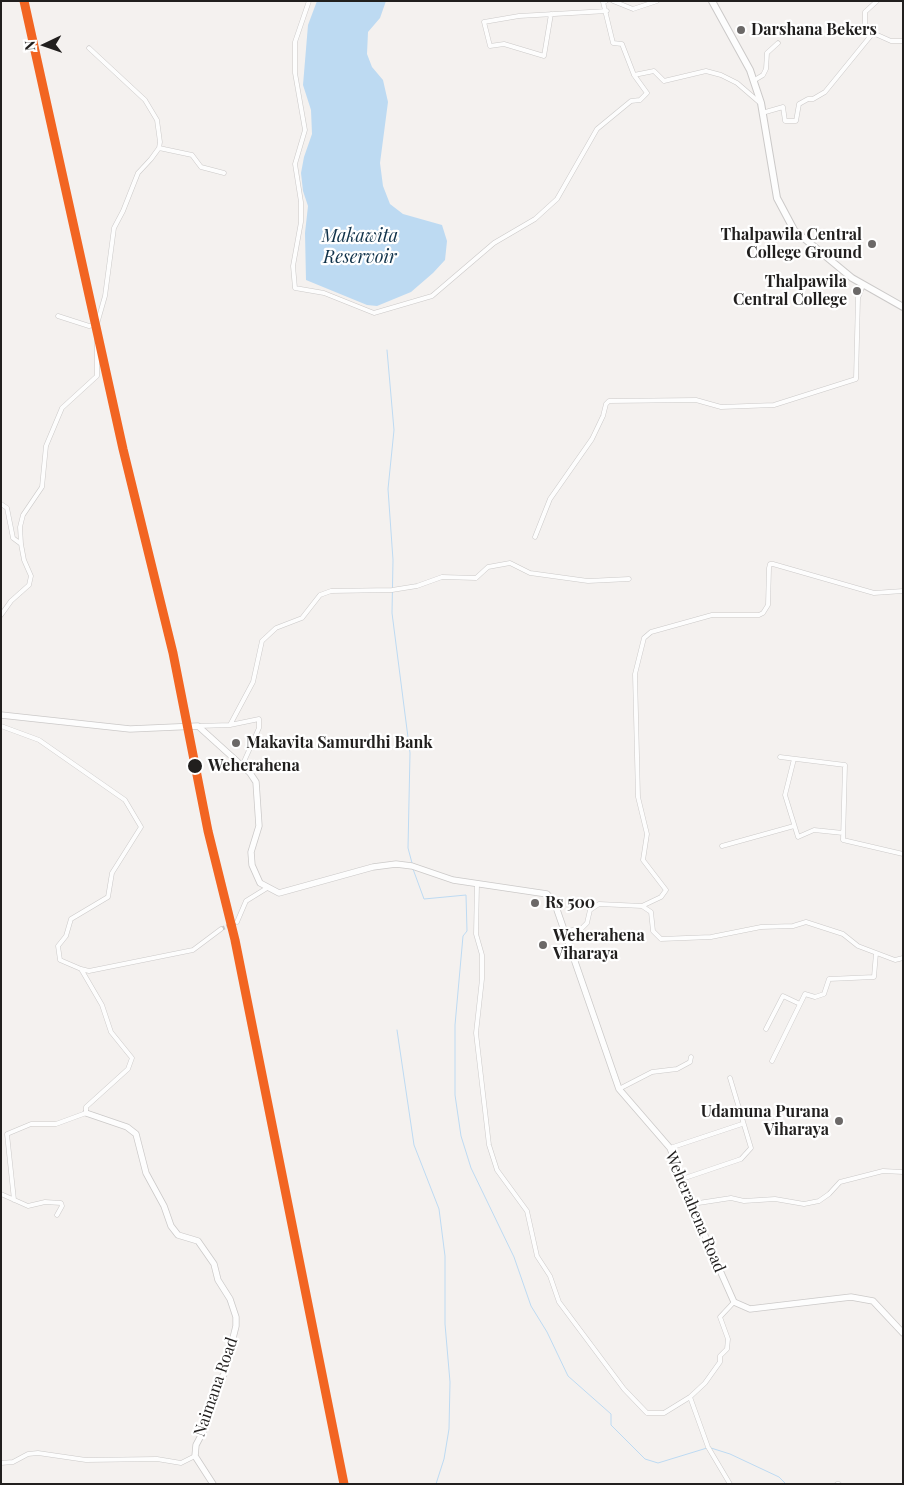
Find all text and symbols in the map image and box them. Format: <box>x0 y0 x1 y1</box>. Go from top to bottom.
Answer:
north arrow <box>20 20 70 70</box>
place label: Darshana Bekers <box>751 20 877 40</box>
marker: Darshana Bekers <box>735 24 747 36</box>
text: N <box>20 40 39 51</box>
water label: Makawita Reservoir <box>322 225 398 268</box>
place label: Thalpawila Central College Ground <box>721 225 862 263</box>
marker: Thalpawila Central College Ground <box>866 238 878 250</box>
place label: Thalpawila Central College <box>733 272 847 310</box>
marker: Thalpawila Central College <box>851 285 863 297</box>
place label: Makavita Samurdhi Bank <box>246 733 433 753</box>
marker: Makavita Samurdhi Bank <box>230 737 242 749</box>
place label: Weherahena <box>208 756 300 776</box>
marker: Weherahena <box>186 757 204 775</box>
place label: Rs 500 <box>545 893 595 913</box>
marker: Rs 500 <box>529 897 541 909</box>
place label: Weherahena Viharaya <box>553 926 645 964</box>
marker: Weherahena Viharaya <box>537 939 549 951</box>
place label: Udamuna Purana Viharaya <box>701 1102 829 1140</box>
marker: Udamuna Purana Viharaya <box>833 1115 845 1127</box>
street label: Weherahena Road <box>661 1149 729 1275</box>
street label: Naimana Road <box>190 1335 242 1439</box>

